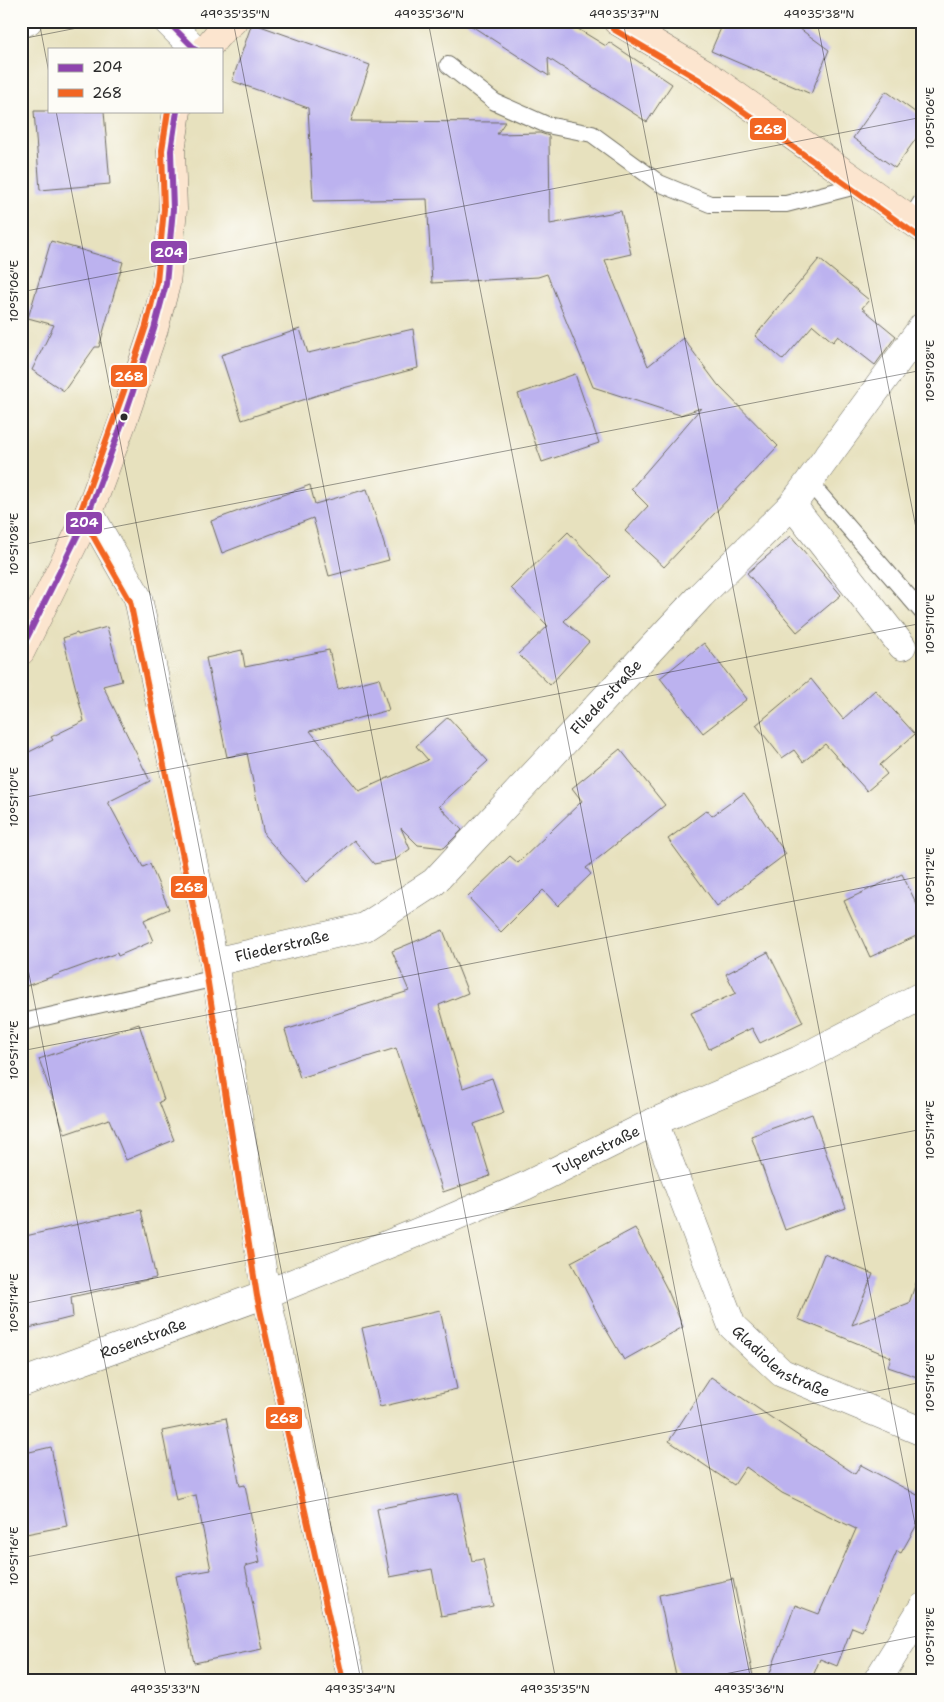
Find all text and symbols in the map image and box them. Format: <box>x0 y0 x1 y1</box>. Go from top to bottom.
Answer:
text: 49°35'35"N <box>200 6 270 22</box>
text: 49°35'36"N <box>394 6 464 22</box>
text: 49°35'37"N <box>589 6 659 22</box>
text: 49°35'38"N <box>784 6 854 22</box>
legend <box>48 48 222 112</box>
text: 204 <box>92 57 123 77</box>
text: 268 <box>92 83 122 103</box>
text: 10°51'06"E <box>922 87 938 149</box>
line badge: 268 <box>749 117 787 141</box>
text: 268 <box>753 120 783 138</box>
line badge: 204 <box>150 240 188 264</box>
text: 204 <box>154 243 184 261</box>
text: 10°51'06"E <box>6 260 22 322</box>
text: 10°51'08"E <box>922 340 938 402</box>
line badge: 268 <box>110 364 148 388</box>
text: 268 <box>114 367 144 385</box>
unlabelled marker <box>119 412 129 422</box>
line badge: 204 <box>65 511 103 535</box>
text: 10°51'08"E <box>6 513 22 575</box>
text: 204 <box>69 513 99 531</box>
text: 10°51'10"E <box>922 594 938 654</box>
street label: Fliederstraße <box>566 655 646 739</box>
text: 10°51'10"E <box>6 767 22 827</box>
text: 10°51'12"E <box>922 847 938 907</box>
line badge: 268 <box>170 875 208 899</box>
text: 268 <box>174 878 204 896</box>
street label: Fliederstraße <box>233 926 331 967</box>
text: 10°51'12"E <box>6 1020 22 1080</box>
text: 10°51'14"E <box>922 1100 938 1160</box>
street label: Tulpenstraße <box>550 1121 643 1180</box>
text: 10°51'14"E <box>6 1273 22 1333</box>
street label: Rosenstraße <box>97 1314 189 1364</box>
street label: Gladiolenstraße <box>728 1321 833 1402</box>
text: 10°51'16"E <box>922 1354 938 1412</box>
line badge: 268 <box>265 1406 303 1430</box>
text: 268 <box>269 1409 299 1427</box>
text: 10°51'16"E <box>6 1527 22 1585</box>
text: 10°51'18"E <box>922 1607 938 1667</box>
text: 49°35'33"N <box>130 1681 200 1697</box>
text: 49°35'34"N <box>325 1681 395 1697</box>
text: 49°35'35"N <box>520 1681 590 1697</box>
text: 49°35'36"N <box>714 1681 784 1697</box>

